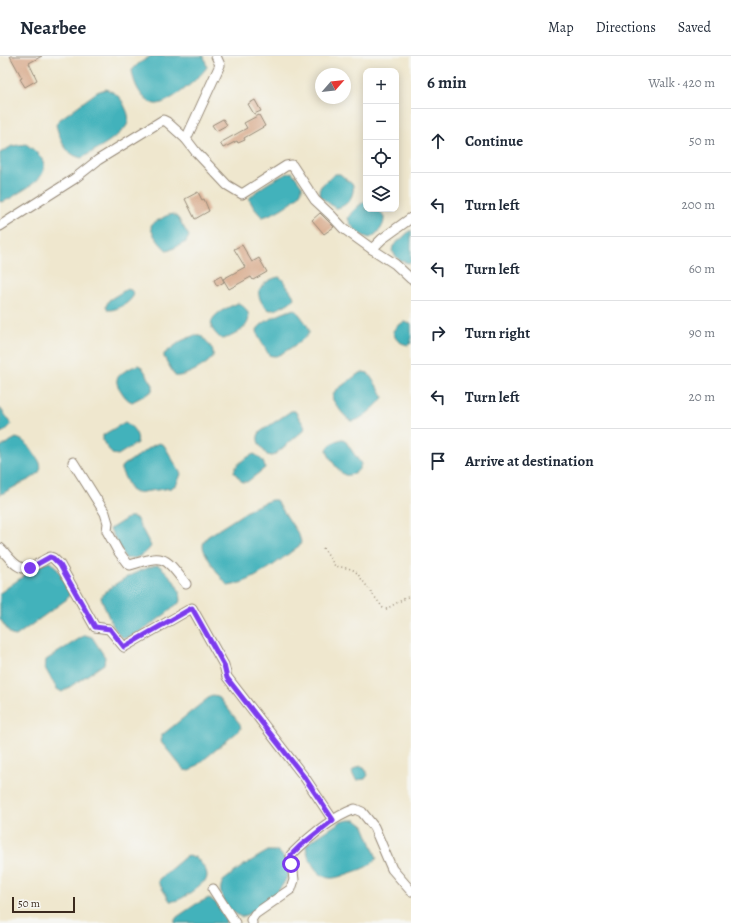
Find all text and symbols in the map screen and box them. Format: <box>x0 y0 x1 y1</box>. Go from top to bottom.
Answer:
text: Nearbee <box>20 15 86 41</box>
text: Map <box>548 18 574 37</box>
text: Directions <box>596 18 656 37</box>
text: Saved <box>678 18 711 37</box>
north arrow <box>315 68 351 104</box>
map controls <box>363 68 399 212</box>
button: + <box>363 68 399 104</box>
text: 6 min <box>427 71 467 94</box>
text: Walk · 420 m <box>648 74 715 91</box>
button: − <box>363 104 399 140</box>
icon: ahead <box>427 130 449 152</box>
text: Continue <box>465 131 523 151</box>
text: 50 m <box>689 132 715 149</box>
button: locate <box>363 140 399 176</box>
button: layers <box>363 176 399 212</box>
icon: left <box>427 194 449 216</box>
text: Turn left <box>465 195 520 215</box>
text: 200 m <box>682 196 715 213</box>
icon: left <box>427 258 449 280</box>
text: Turn left <box>465 259 520 279</box>
text: 60 m <box>689 260 715 277</box>
icon: right <box>427 322 449 344</box>
text: Turn right <box>465 323 530 343</box>
text: 90 m <box>689 324 715 341</box>
icon: left <box>427 386 449 408</box>
text: Turn left <box>465 387 520 407</box>
text: 20 m <box>689 388 715 405</box>
icon: arrive <box>427 450 449 472</box>
text: Arrive at destination <box>465 451 594 471</box>
route end <box>21 559 39 577</box>
route start <box>282 855 300 873</box>
scale bar <box>12 895 75 914</box>
text: 50 m <box>18 896 40 911</box>

